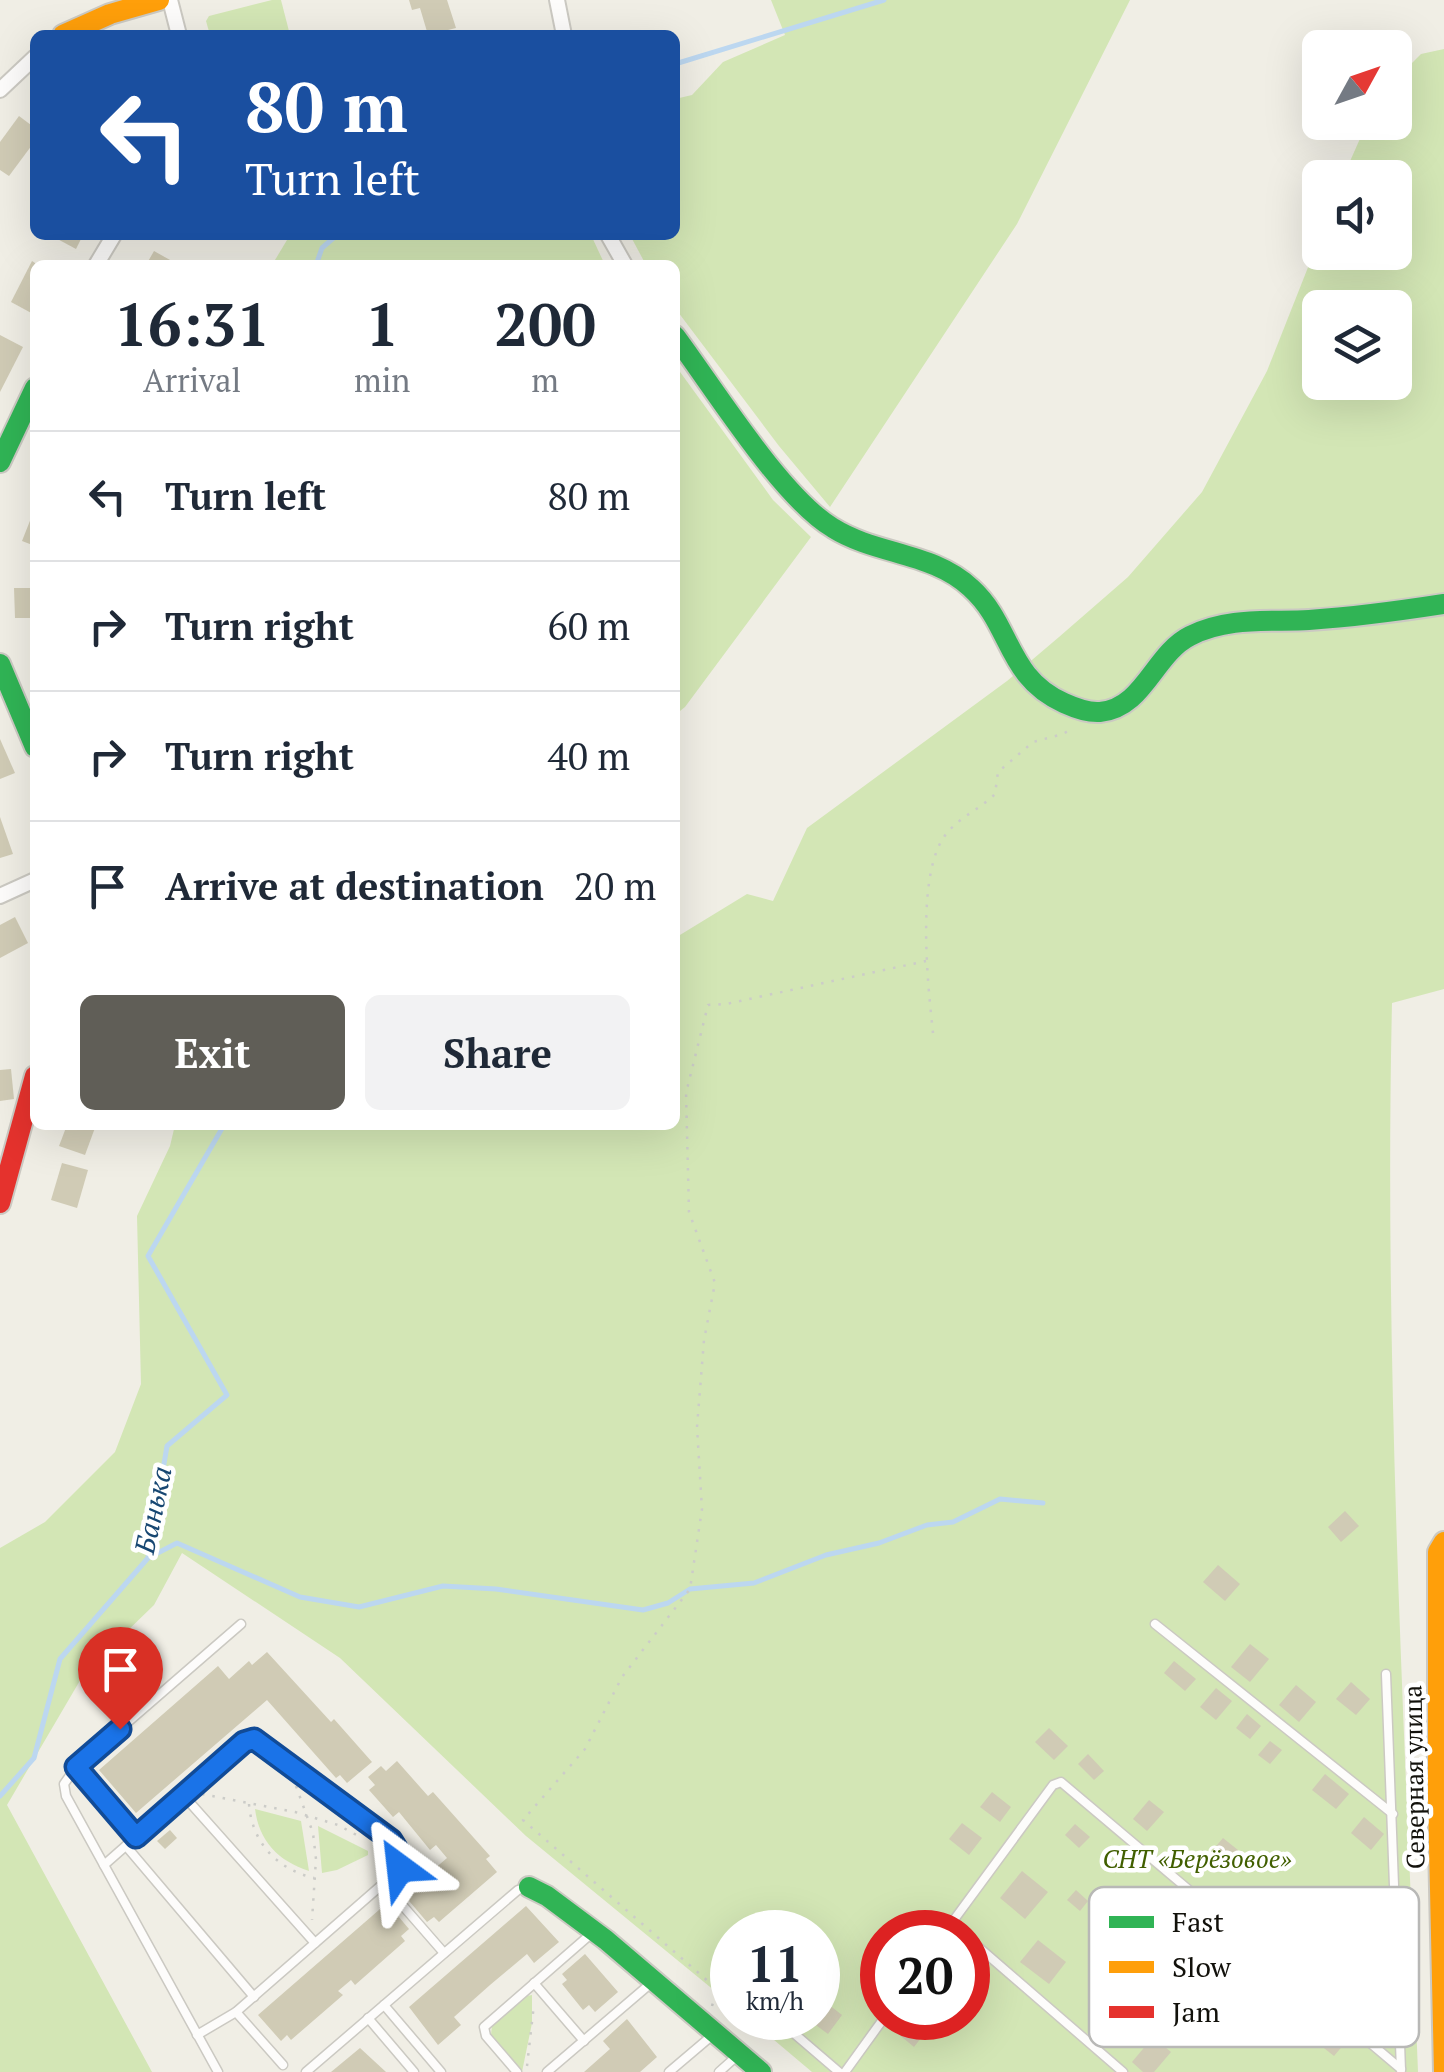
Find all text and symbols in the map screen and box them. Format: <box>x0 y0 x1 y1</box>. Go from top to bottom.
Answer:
north arrow <box>1302 30 1412 140</box>
map controls <box>1302 30 1412 400</box>
text: 80 m <box>245 59 408 152</box>
icon: left <box>80 70 210 200</box>
text: Turn left <box>245 148 420 208</box>
button: sound <box>1302 160 1412 270</box>
text: 16:31 <box>114 284 270 363</box>
text: 1 <box>365 284 399 363</box>
text: 200 <box>494 284 596 363</box>
button: layers <box>1302 290 1412 400</box>
text: Arrival <box>143 359 241 401</box>
text: min <box>354 359 410 401</box>
text: m <box>531 359 559 401</box>
icon: left <box>80 469 135 524</box>
text: Turn left <box>165 471 326 521</box>
text: 80 m <box>547 471 630 521</box>
icon: right <box>80 599 135 654</box>
text: Turn right <box>165 601 354 651</box>
text: 60 m <box>547 601 630 651</box>
icon: right <box>80 729 135 784</box>
text: Turn right <box>165 731 354 781</box>
text: 40 m <box>547 731 630 781</box>
icon: arrive <box>80 859 135 914</box>
text: Arrive at destination <box>165 861 544 911</box>
text: 20 m <box>574 861 656 911</box>
button: Exit <box>80 995 345 1110</box>
button: Share <box>365 995 630 1110</box>
water label: Банька <box>125 1463 180 1558</box>
pin <box>78 1627 163 1730</box>
icon: arrive <box>93 1642 148 1697</box>
street label: Северная улица <box>1395 1684 1432 1869</box>
position arrow <box>348 1816 452 1920</box>
park label: СНТ «Берёзовое» <box>1102 1842 1292 1875</box>
legend <box>1089 1887 1419 2047</box>
text: Fast <box>1172 1903 1224 1940</box>
speed limit sign: 20 <box>860 1910 990 2040</box>
text: 11 <box>747 1930 803 1996</box>
text: Slow <box>1172 1948 1232 1985</box>
text: km/h <box>746 1984 804 2017</box>
text: Jam <box>1172 1993 1220 2030</box>

